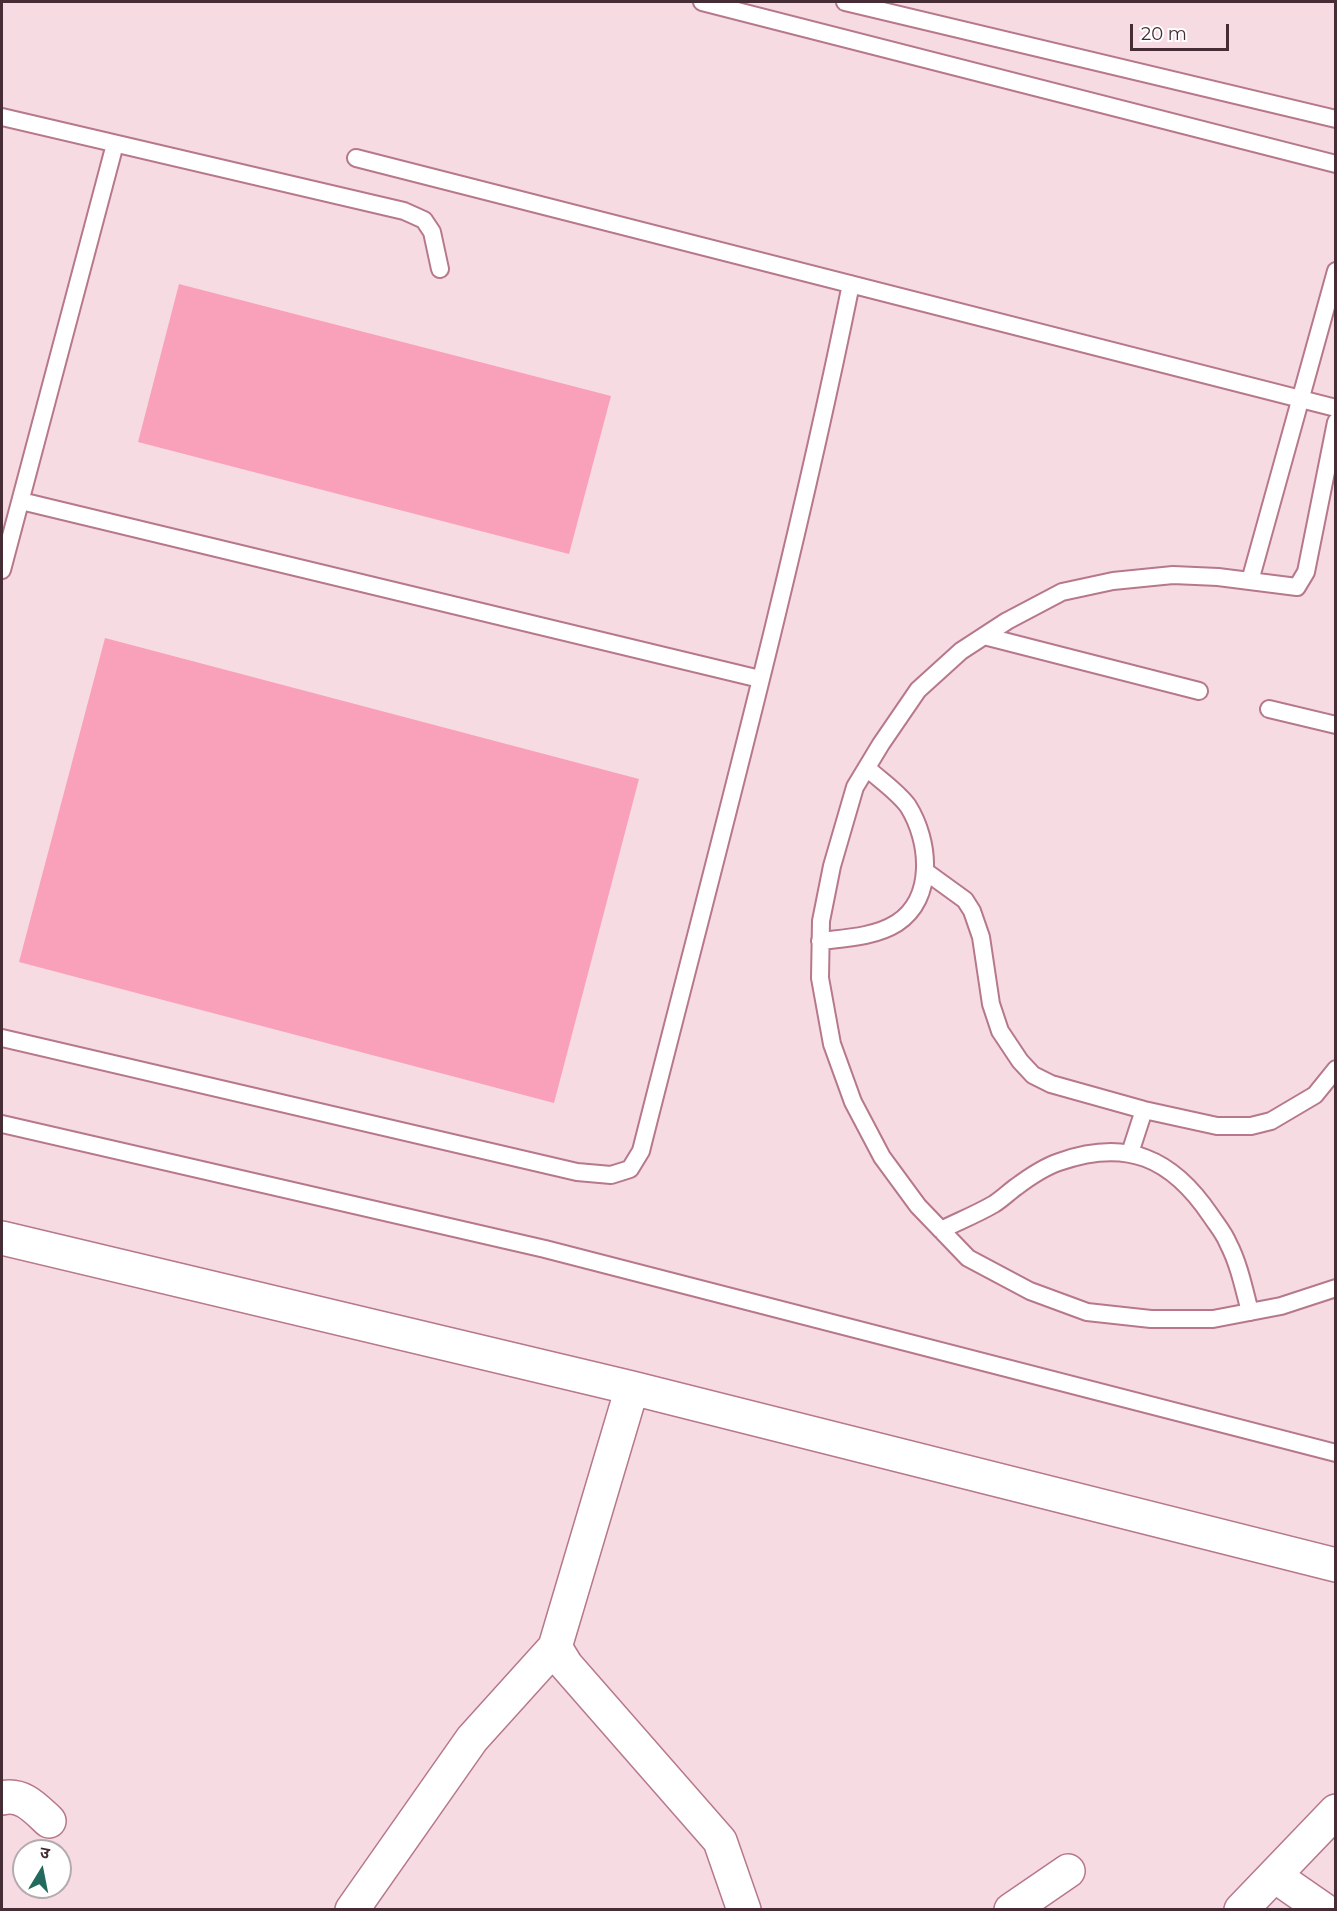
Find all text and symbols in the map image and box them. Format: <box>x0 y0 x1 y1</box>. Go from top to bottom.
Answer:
scale bar <box>1133 12 1232 50</box>
text: 20 m <box>1141 23 1187 45</box>
north arrow <box>12 1839 72 1899</box>
text: उ <box>39 1843 51 1863</box>

